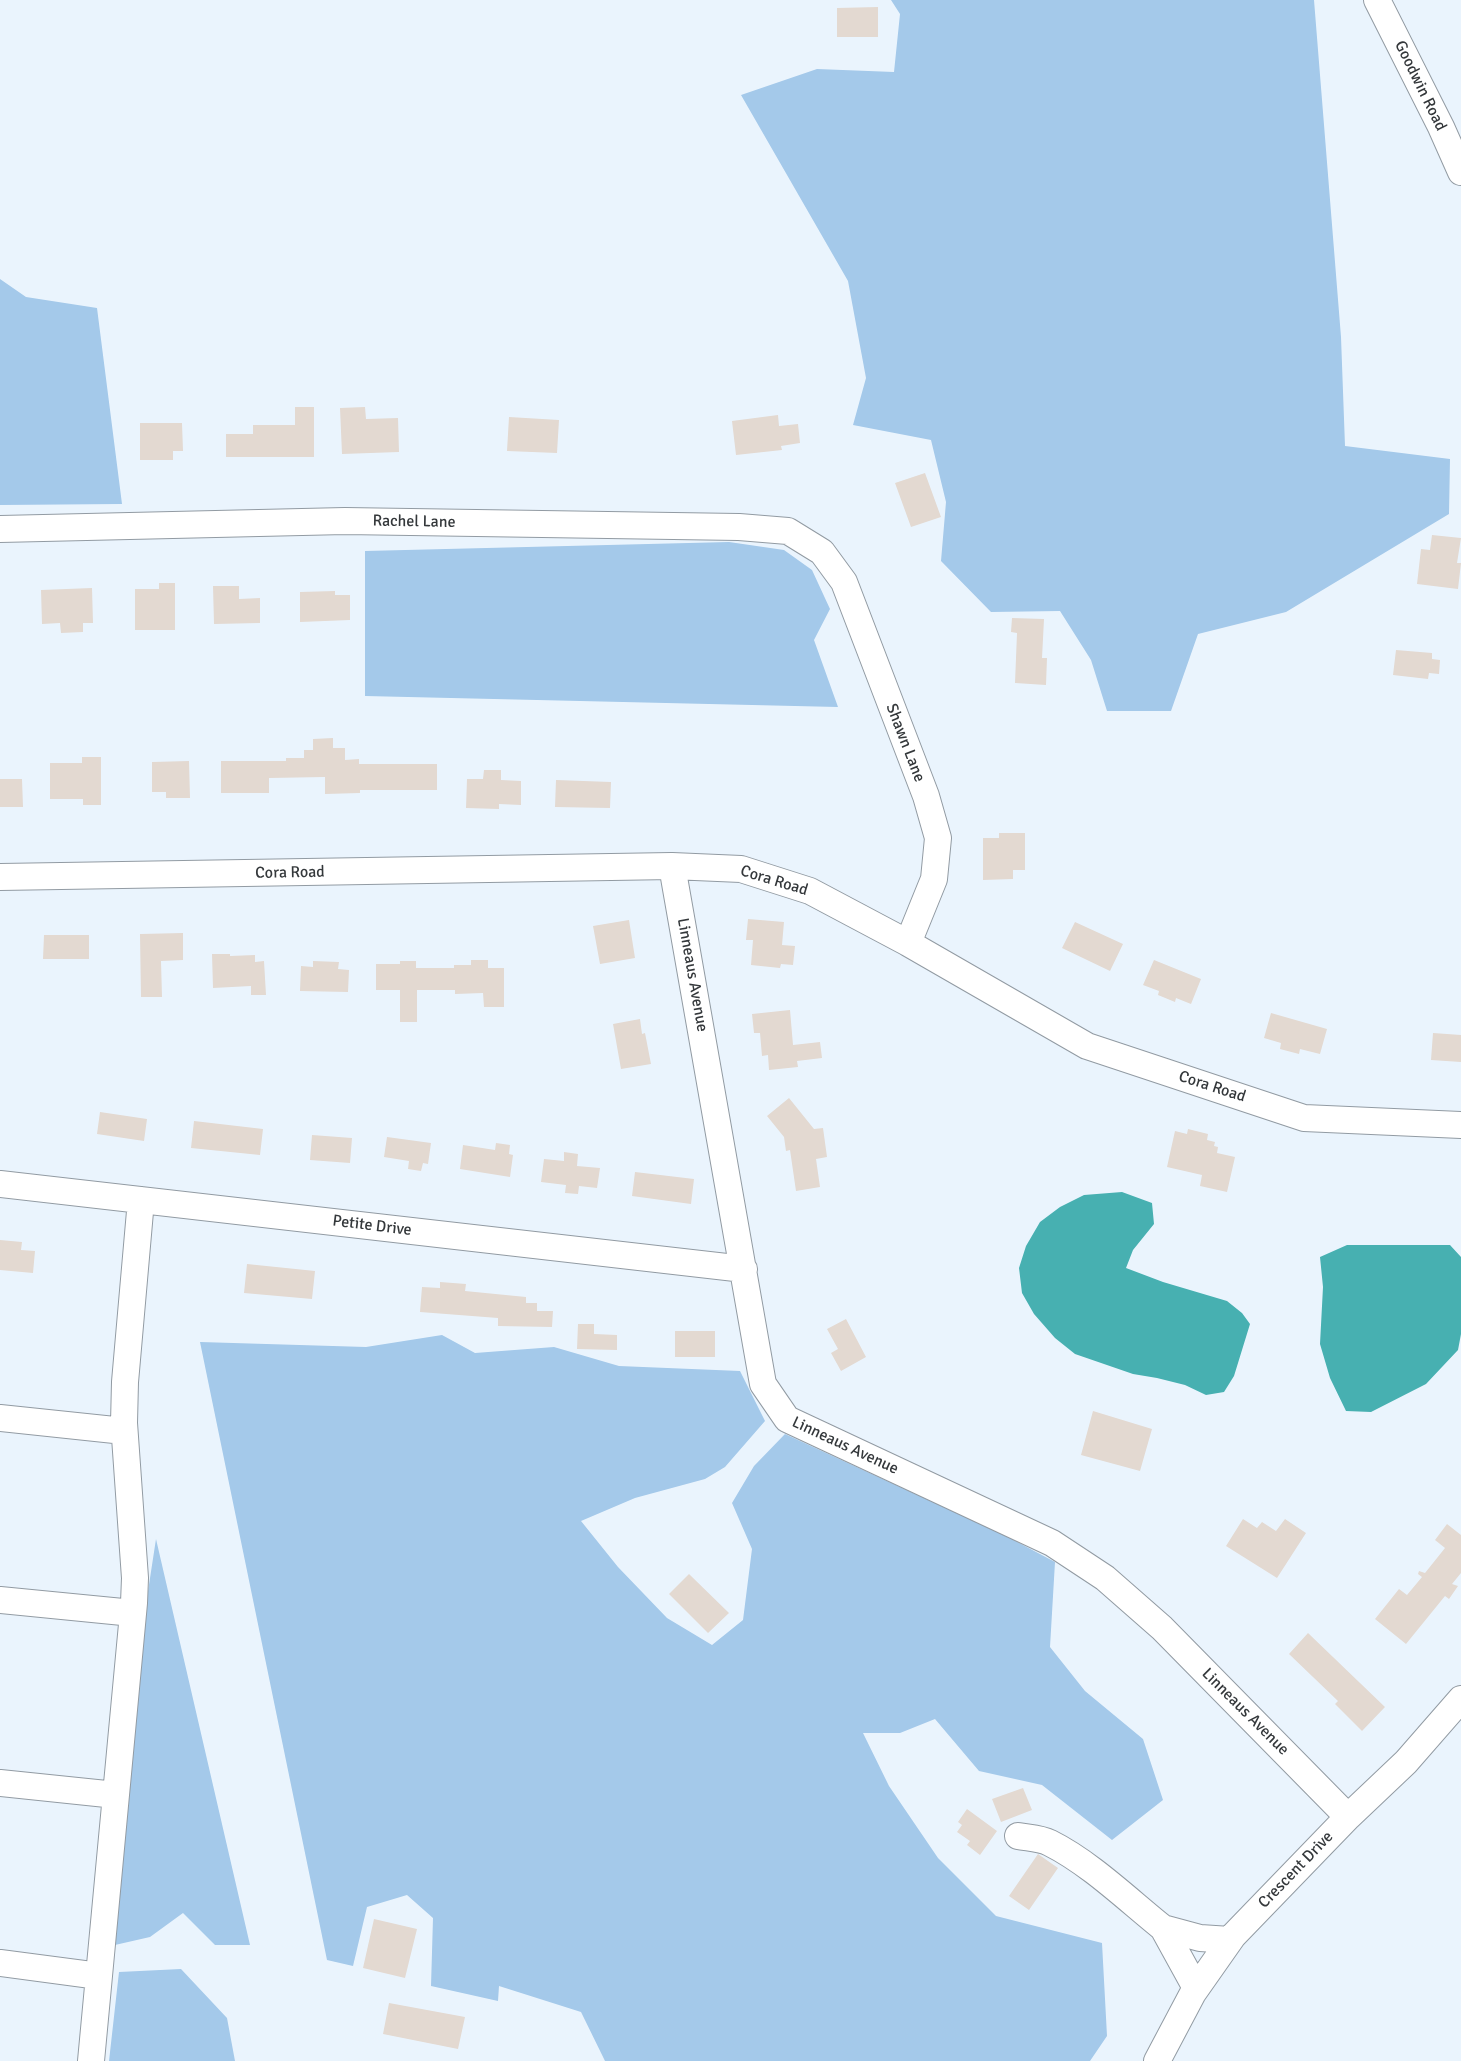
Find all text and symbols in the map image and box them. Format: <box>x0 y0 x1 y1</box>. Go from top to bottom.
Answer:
street label: Goodwin Road <box>1390 38 1450 134</box>
street label: Rachel Lane <box>372 512 456 532</box>
street label: Shawn Lane <box>881 701 929 785</box>
street label: Cora Road <box>738 862 810 900</box>
street label: Cora Road <box>255 863 325 883</box>
street label: Linneaus Avenue <box>673 917 711 1033</box>
street label: Cora Road <box>1176 1067 1248 1107</box>
street label: Petite Drive <box>331 1212 413 1240</box>
street label: Linneaus Avenue <box>789 1413 901 1479</box>
street label: Linneaus Avenue <box>1197 1664 1293 1760</box>
street label: Crescent Drive <box>1255 1828 1337 1912</box>

